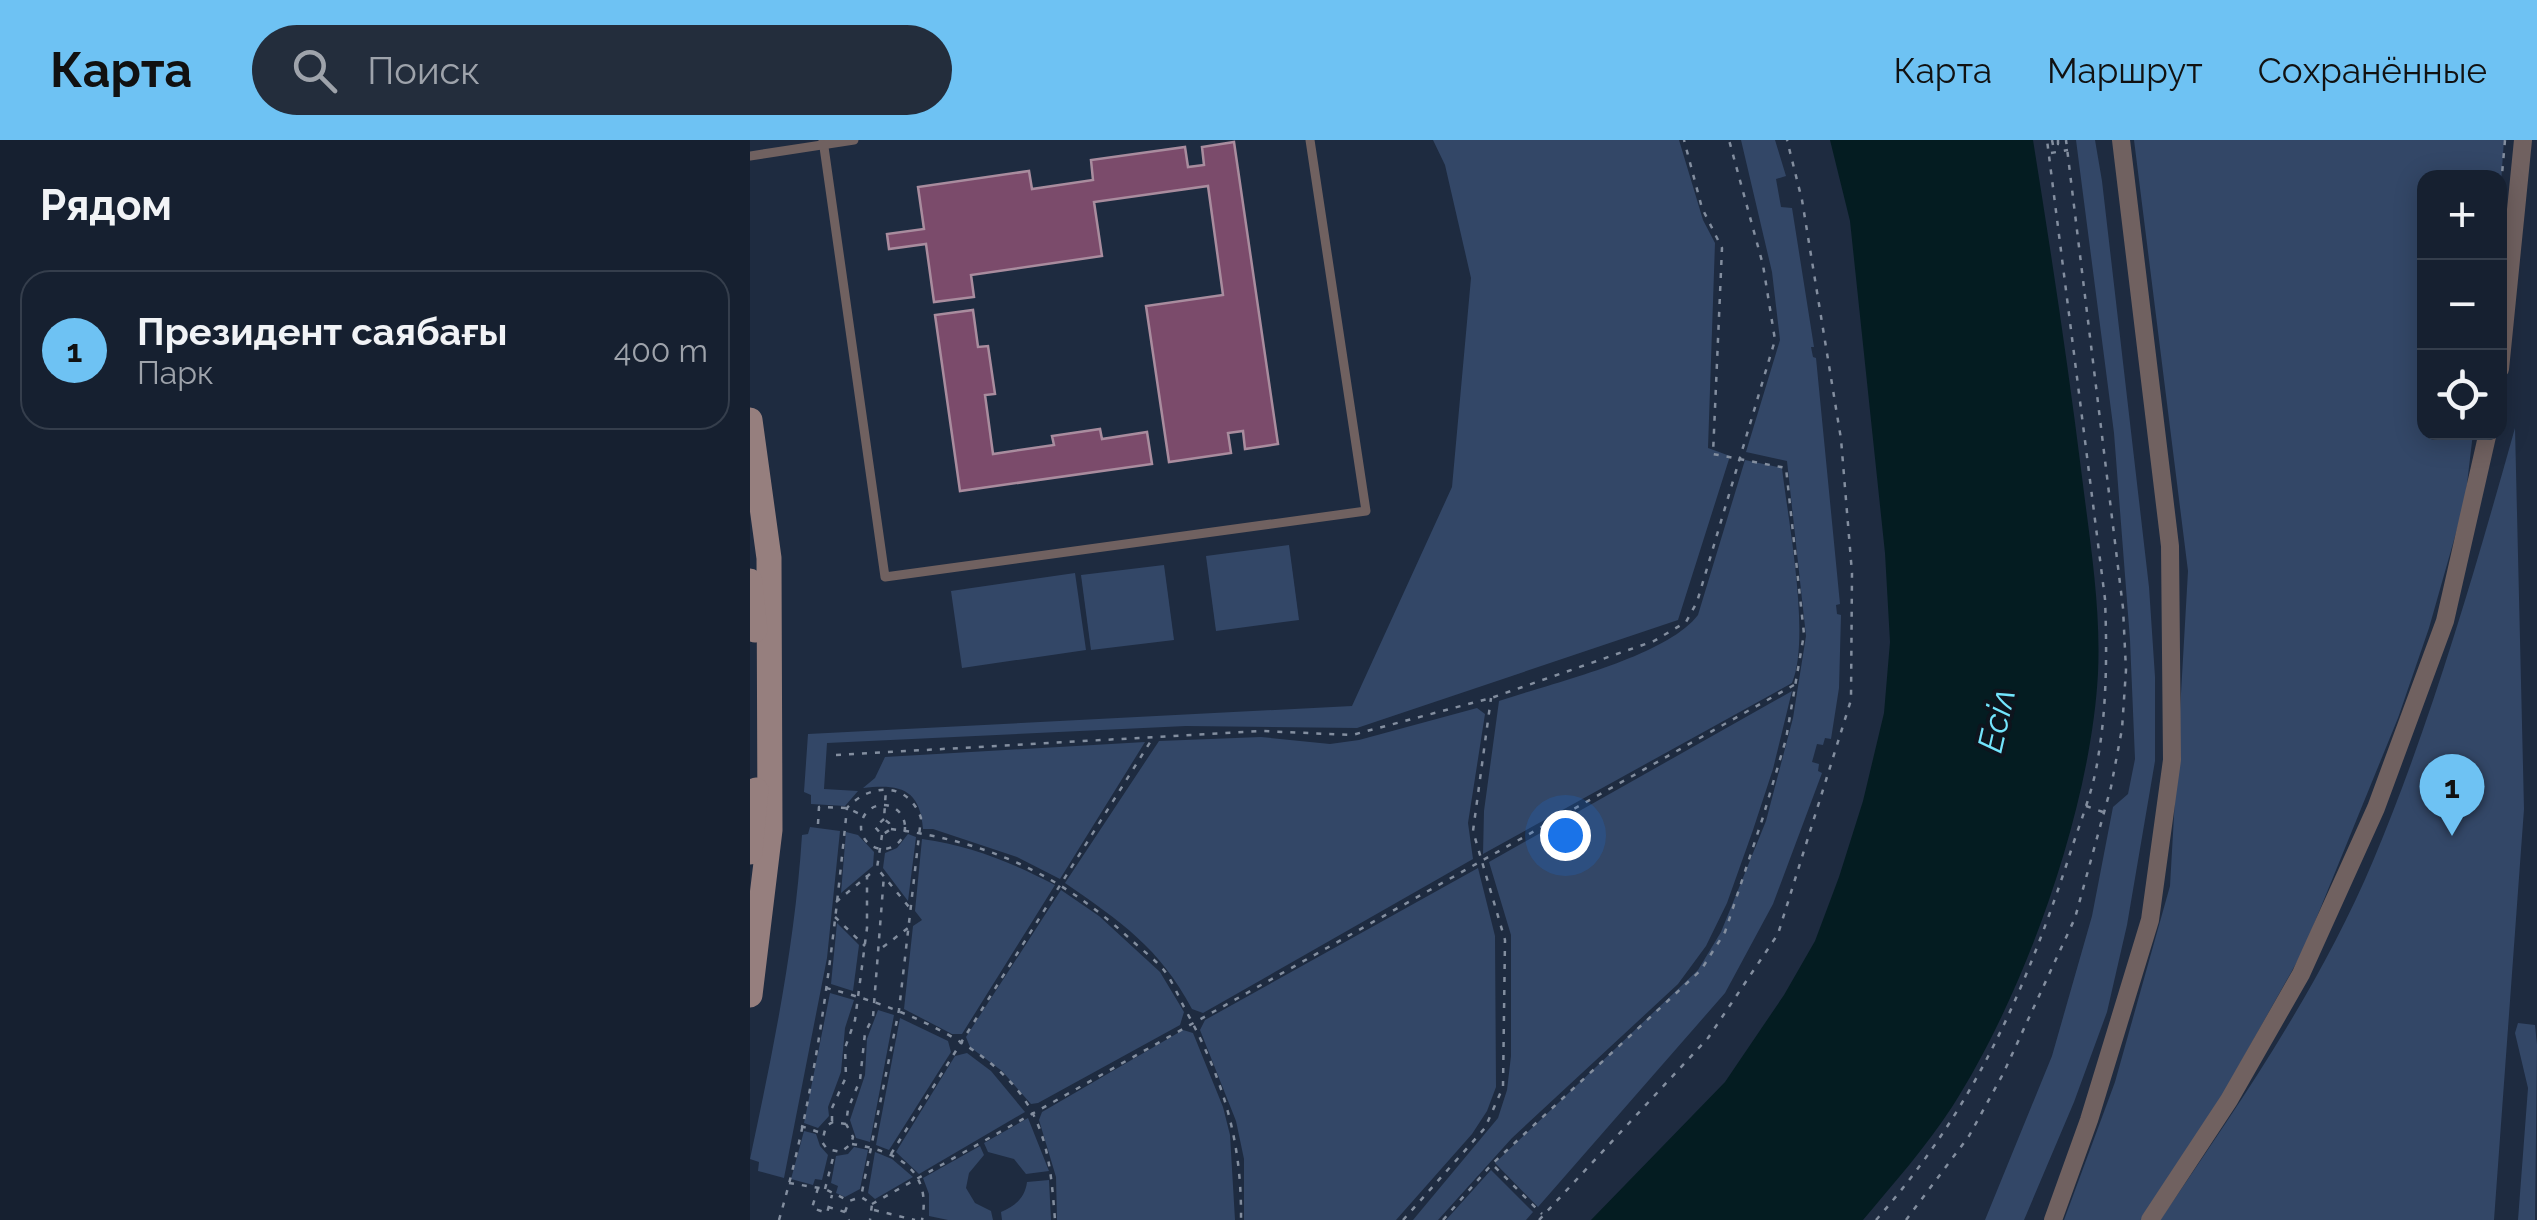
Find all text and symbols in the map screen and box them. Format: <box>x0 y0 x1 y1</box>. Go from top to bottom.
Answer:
search box <box>252 25 952 115</box>
text: Карта <box>50 42 192 98</box>
icon: search <box>287 43 342 98</box>
text: Поиск <box>367 48 480 93</box>
text: Карта <box>1894 50 1992 91</box>
text: Маршрут <box>2047 50 2203 91</box>
text: Сохранённые <box>2258 50 2487 91</box>
map controls <box>2417 170 2507 440</box>
button: + <box>2417 170 2507 260</box>
text: Рядом <box>40 181 172 230</box>
button: − <box>2417 260 2507 350</box>
text: Президент саябағы <box>137 309 507 354</box>
text: 1 <box>67 332 82 369</box>
text: 400 m <box>614 332 708 369</box>
button: locate <box>2417 350 2507 440</box>
text: Парк <box>137 354 214 391</box>
water label: Есіл <box>1969 684 2023 756</box>
pin: 1 <box>2420 754 2484 836</box>
your location <box>1540 810 1591 861</box>

